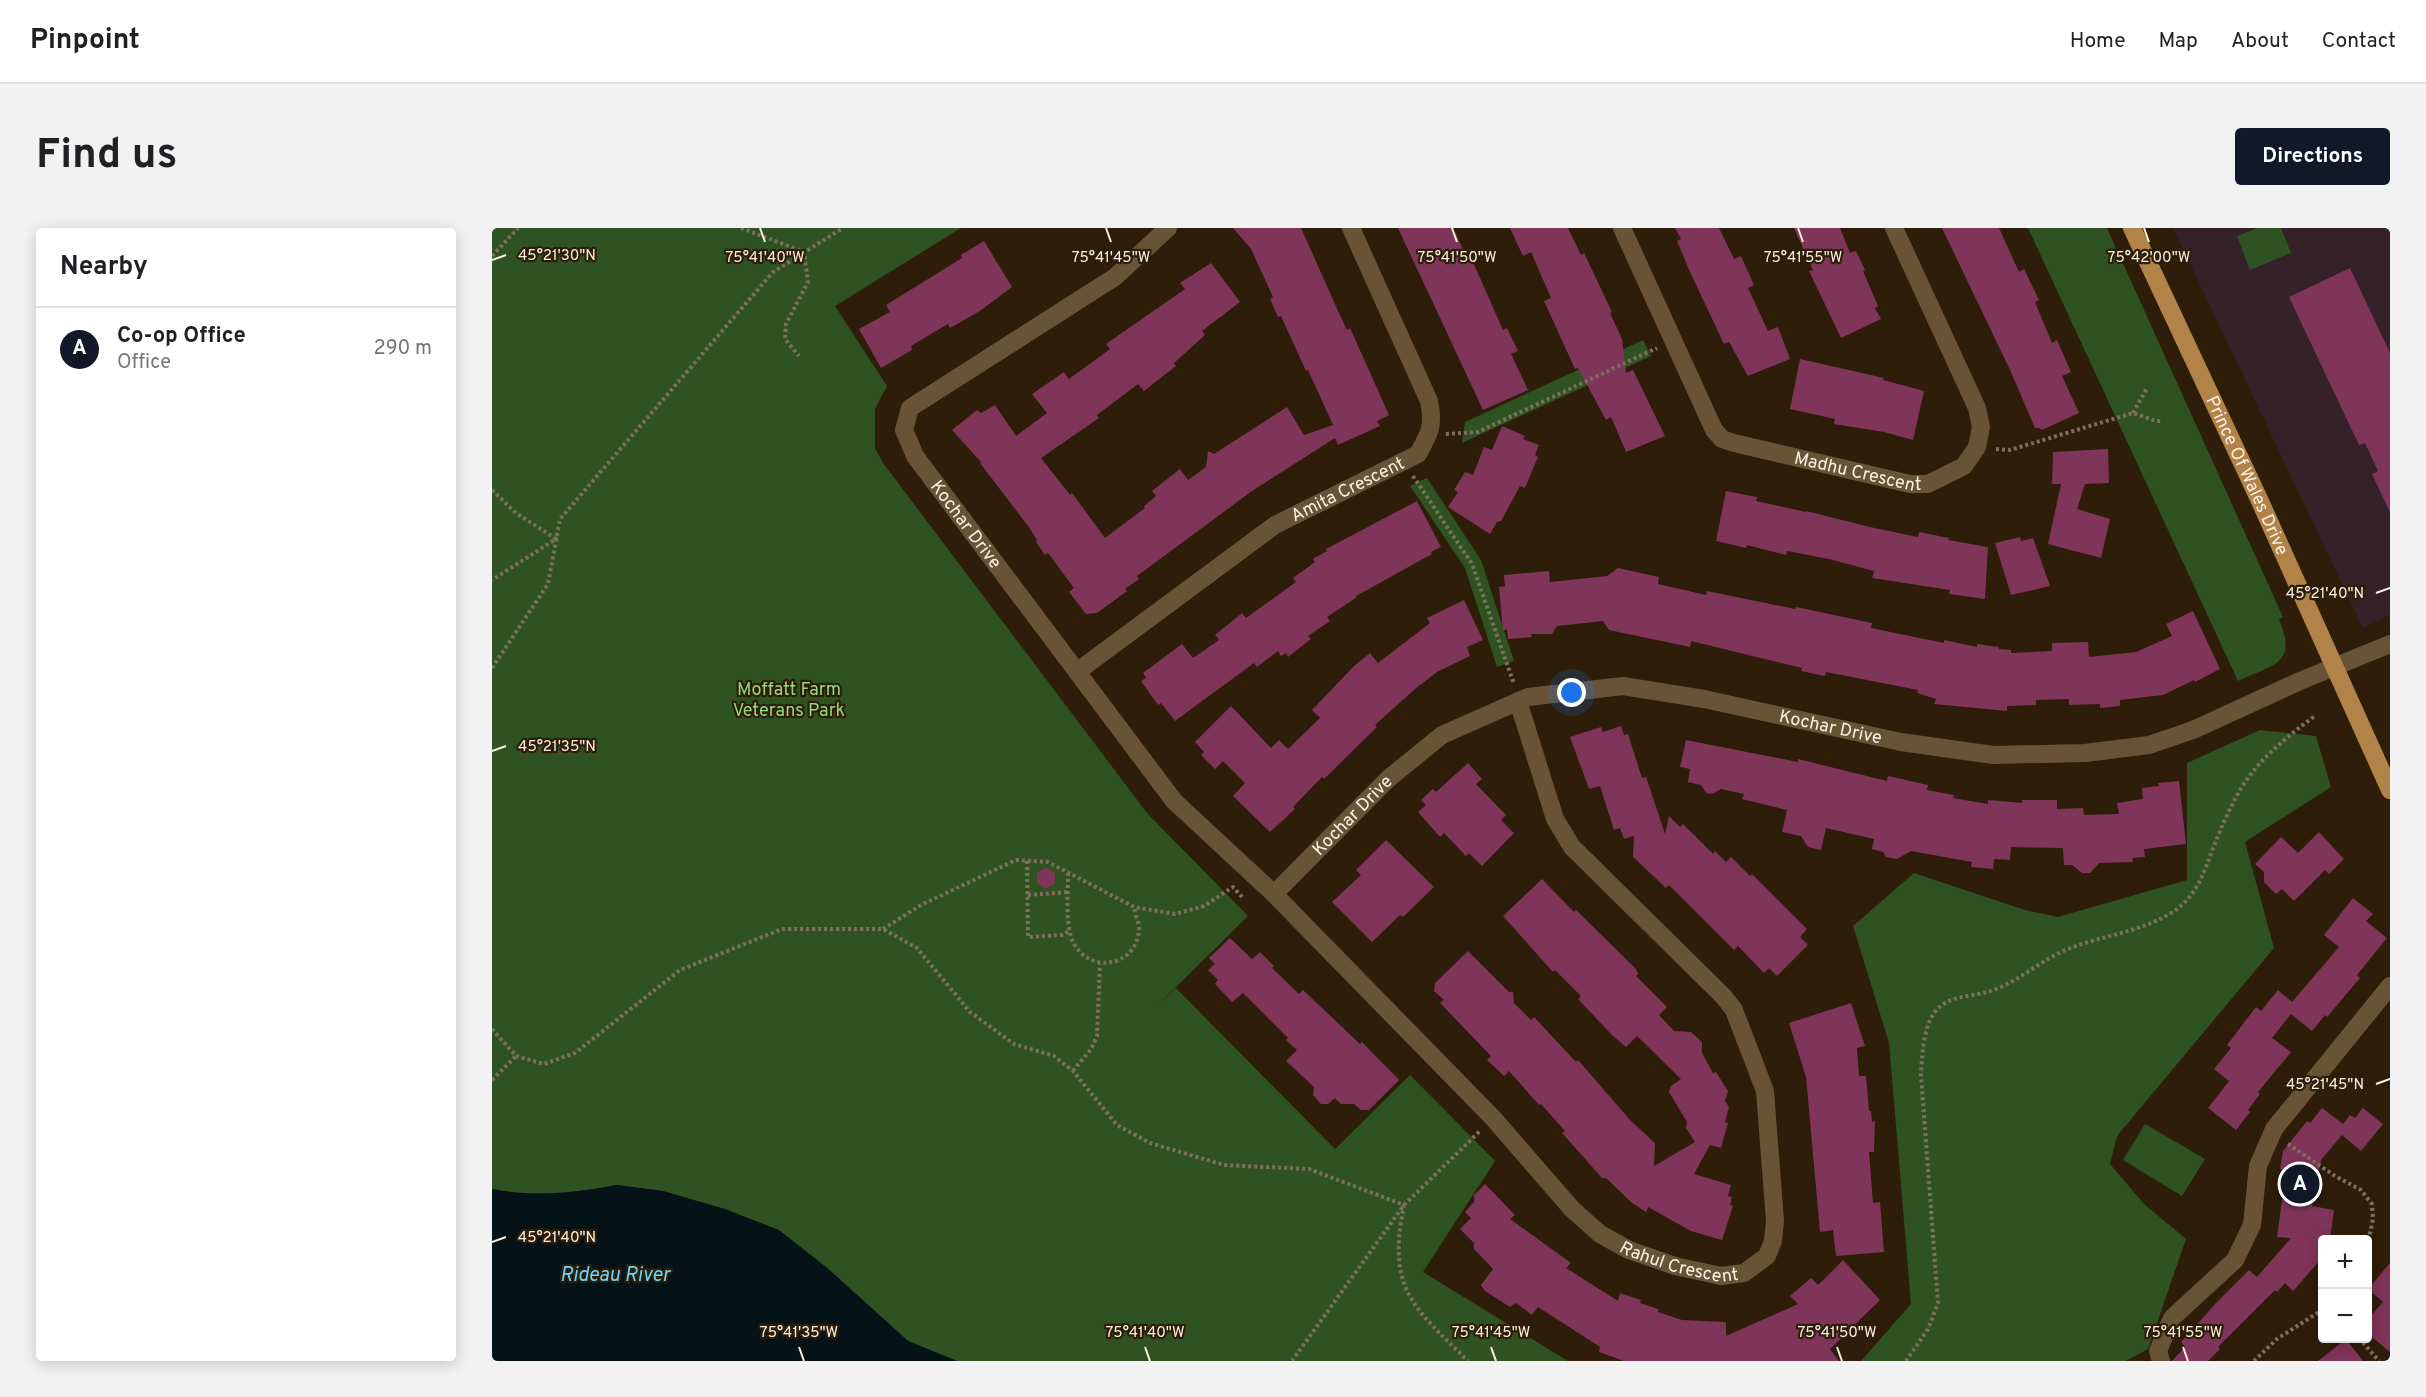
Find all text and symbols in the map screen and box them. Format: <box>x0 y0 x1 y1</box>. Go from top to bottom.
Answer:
text: Pinpoint <box>30 23 140 59</box>
text: Home <box>2070 28 2126 55</box>
text: Map <box>2159 28 2198 55</box>
text: About <box>2231 28 2289 55</box>
text: Contact <box>2322 28 2396 55</box>
button: Directions <box>2235 128 2390 185</box>
text: Find us <box>36 130 177 183</box>
text: 45°21'30"N <box>518 247 596 266</box>
text: 75°41'40"W <box>726 249 805 268</box>
text: 75°41'45"W <box>1072 249 1150 268</box>
text: 75°41'50"W <box>1418 249 1496 268</box>
text: 75°41'55"W <box>1764 249 1842 268</box>
text: 75°42'00"W <box>2108 249 2190 268</box>
text: Nearby <box>60 251 148 284</box>
text: Co-op Office <box>117 323 246 350</box>
text: A <box>72 336 87 362</box>
text: 290 m <box>374 336 432 362</box>
text: Office <box>117 350 171 376</box>
street label: Prince Of Wales Drive <box>2199 393 2293 559</box>
street label: Madhu Crescent <box>1792 447 1922 498</box>
street label: Amita Crescent <box>1287 453 1409 528</box>
street label: Kochar Drive <box>925 477 1006 574</box>
text: 45°21'40"N <box>2286 585 2364 604</box>
your location <box>1557 678 1586 707</box>
park label: Moffatt Farm Veterans Park <box>733 679 845 723</box>
street label: Kochar Drive <box>1777 706 1884 751</box>
text: 45°21'35"N <box>518 738 596 757</box>
street label: Kochar Drive <box>1308 771 1398 861</box>
text: 45°21'45"N <box>2286 1076 2364 1095</box>
pin: A <box>2280 1162 2320 1206</box>
text: 45°21'40"N <box>518 1229 596 1248</box>
map controls <box>2318 1235 2372 1343</box>
button: + <box>2318 1235 2372 1289</box>
street label: Rahul Crescent <box>1615 1237 1740 1289</box>
water label: Rideau River <box>560 1263 671 1289</box>
button: − <box>2318 1289 2372 1343</box>
text: 75°41'35"W <box>760 1324 838 1343</box>
text: 75°41'40"W <box>1106 1324 1185 1343</box>
text: 75°41'45"W <box>1452 1324 1530 1343</box>
text: 75°41'50"W <box>1798 1324 1876 1343</box>
text: 75°41'55"W <box>2144 1324 2222 1343</box>

